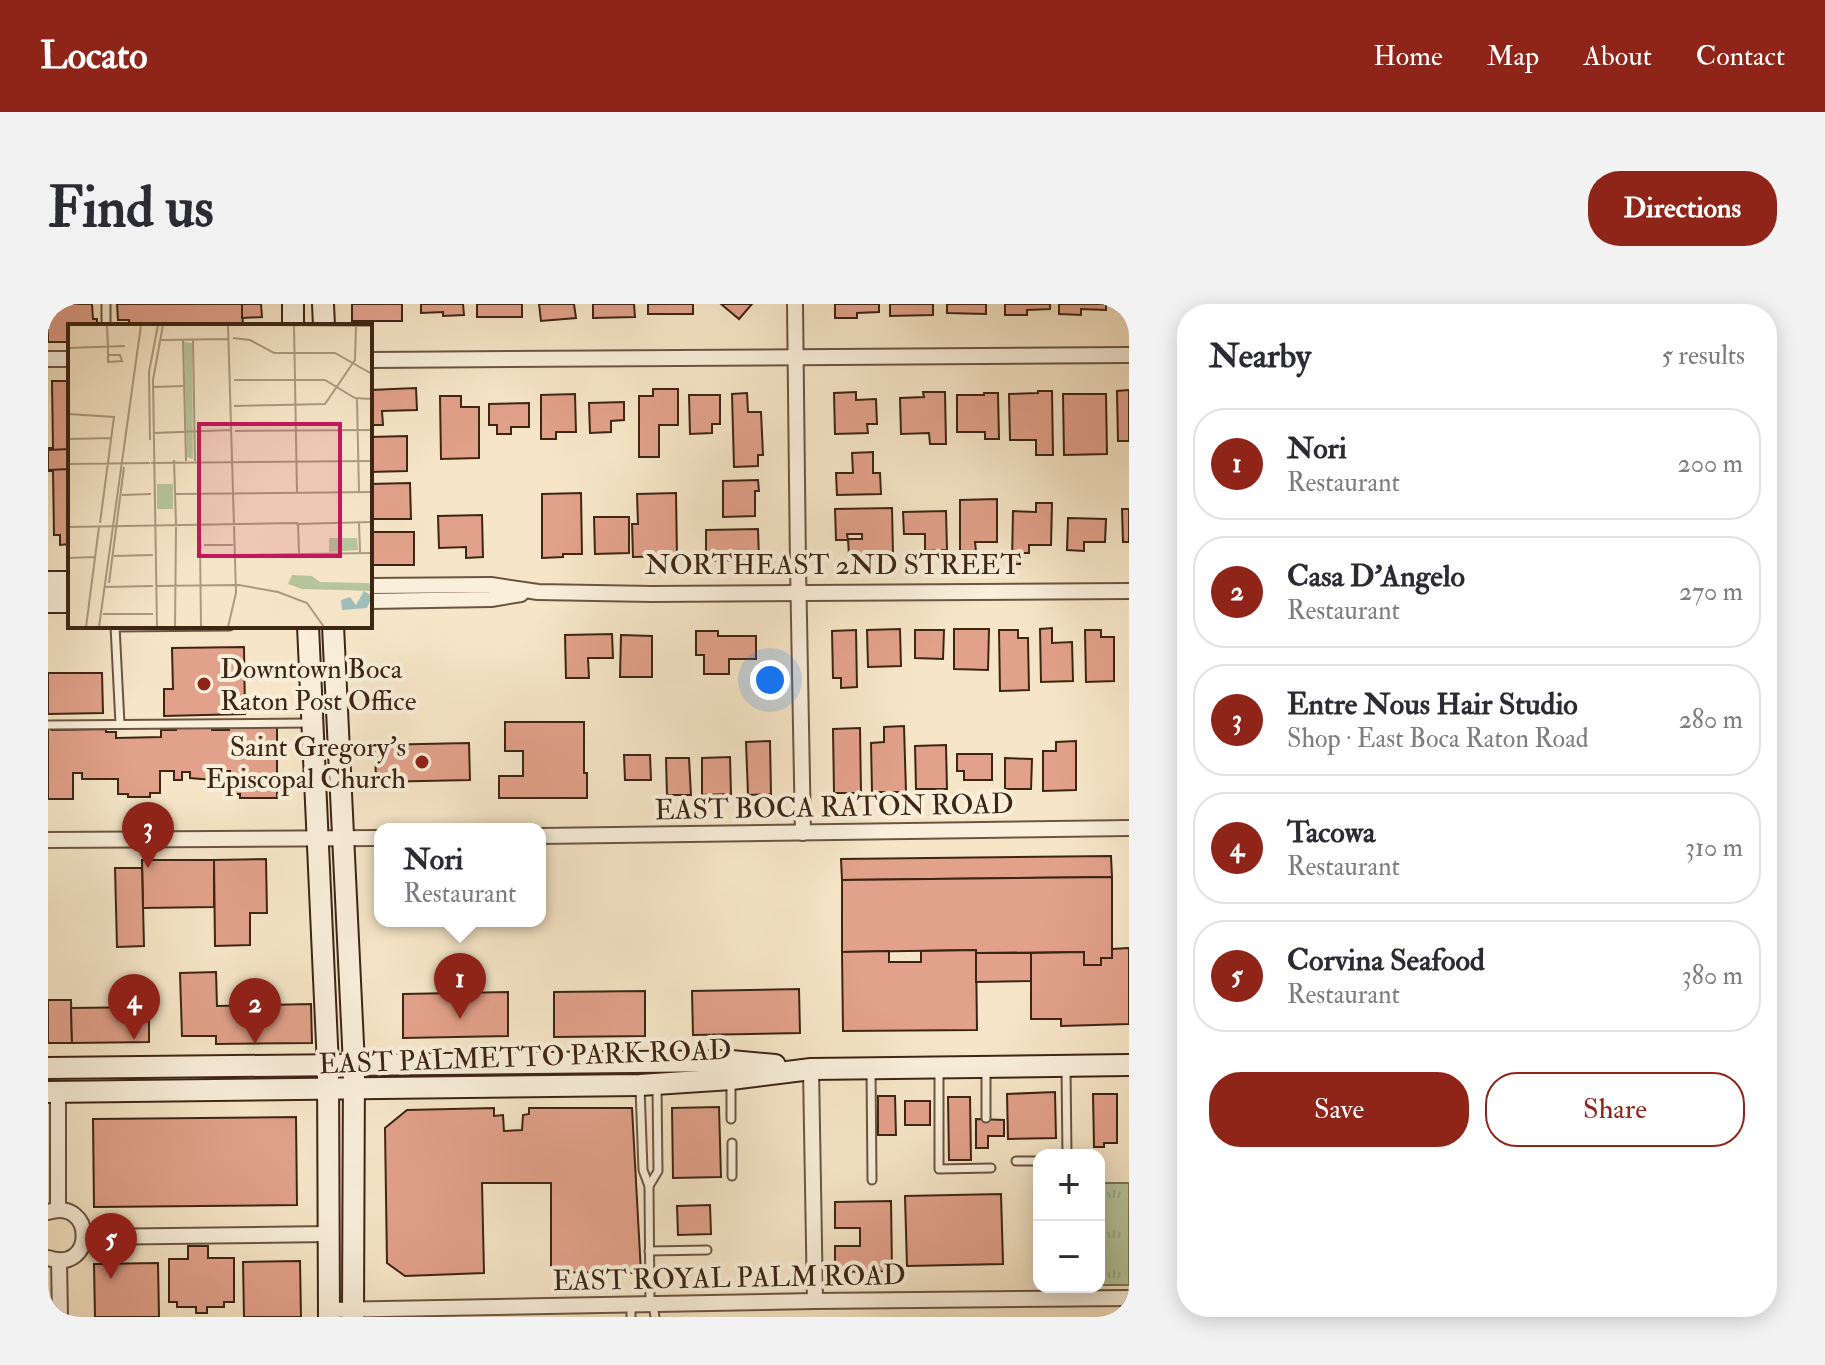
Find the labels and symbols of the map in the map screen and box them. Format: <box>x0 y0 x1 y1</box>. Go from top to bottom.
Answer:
inset map <box>68 324 372 628</box>
street label: NORTHEAST 2ND STREET <box>645 548 1021 583</box>
place label: Downtown Boca Raton Post Office <box>220 652 417 719</box>
your location <box>750 660 790 700</box>
marker: Downtown Boca Raton Post Office <box>195 675 213 693</box>
place label: Saint Gregory's Episcopal Church <box>206 730 406 797</box>
marker: Saint Gregory's Episcopal Church <box>413 753 431 771</box>
street label: EAST BOCA RATON ROAD <box>654 787 1014 828</box>
pin: 3 <box>122 802 174 868</box>
pin: 1 <box>434 953 486 1019</box>
pin: 4 <box>108 974 160 1040</box>
pin: 2 <box>229 978 281 1044</box>
street label: EAST PALMETTO PARK ROAD <box>318 1033 732 1082</box>
pin: 5 <box>85 1213 137 1279</box>
street label: EAST ROYAL PALM ROAD <box>552 1258 906 1299</box>

